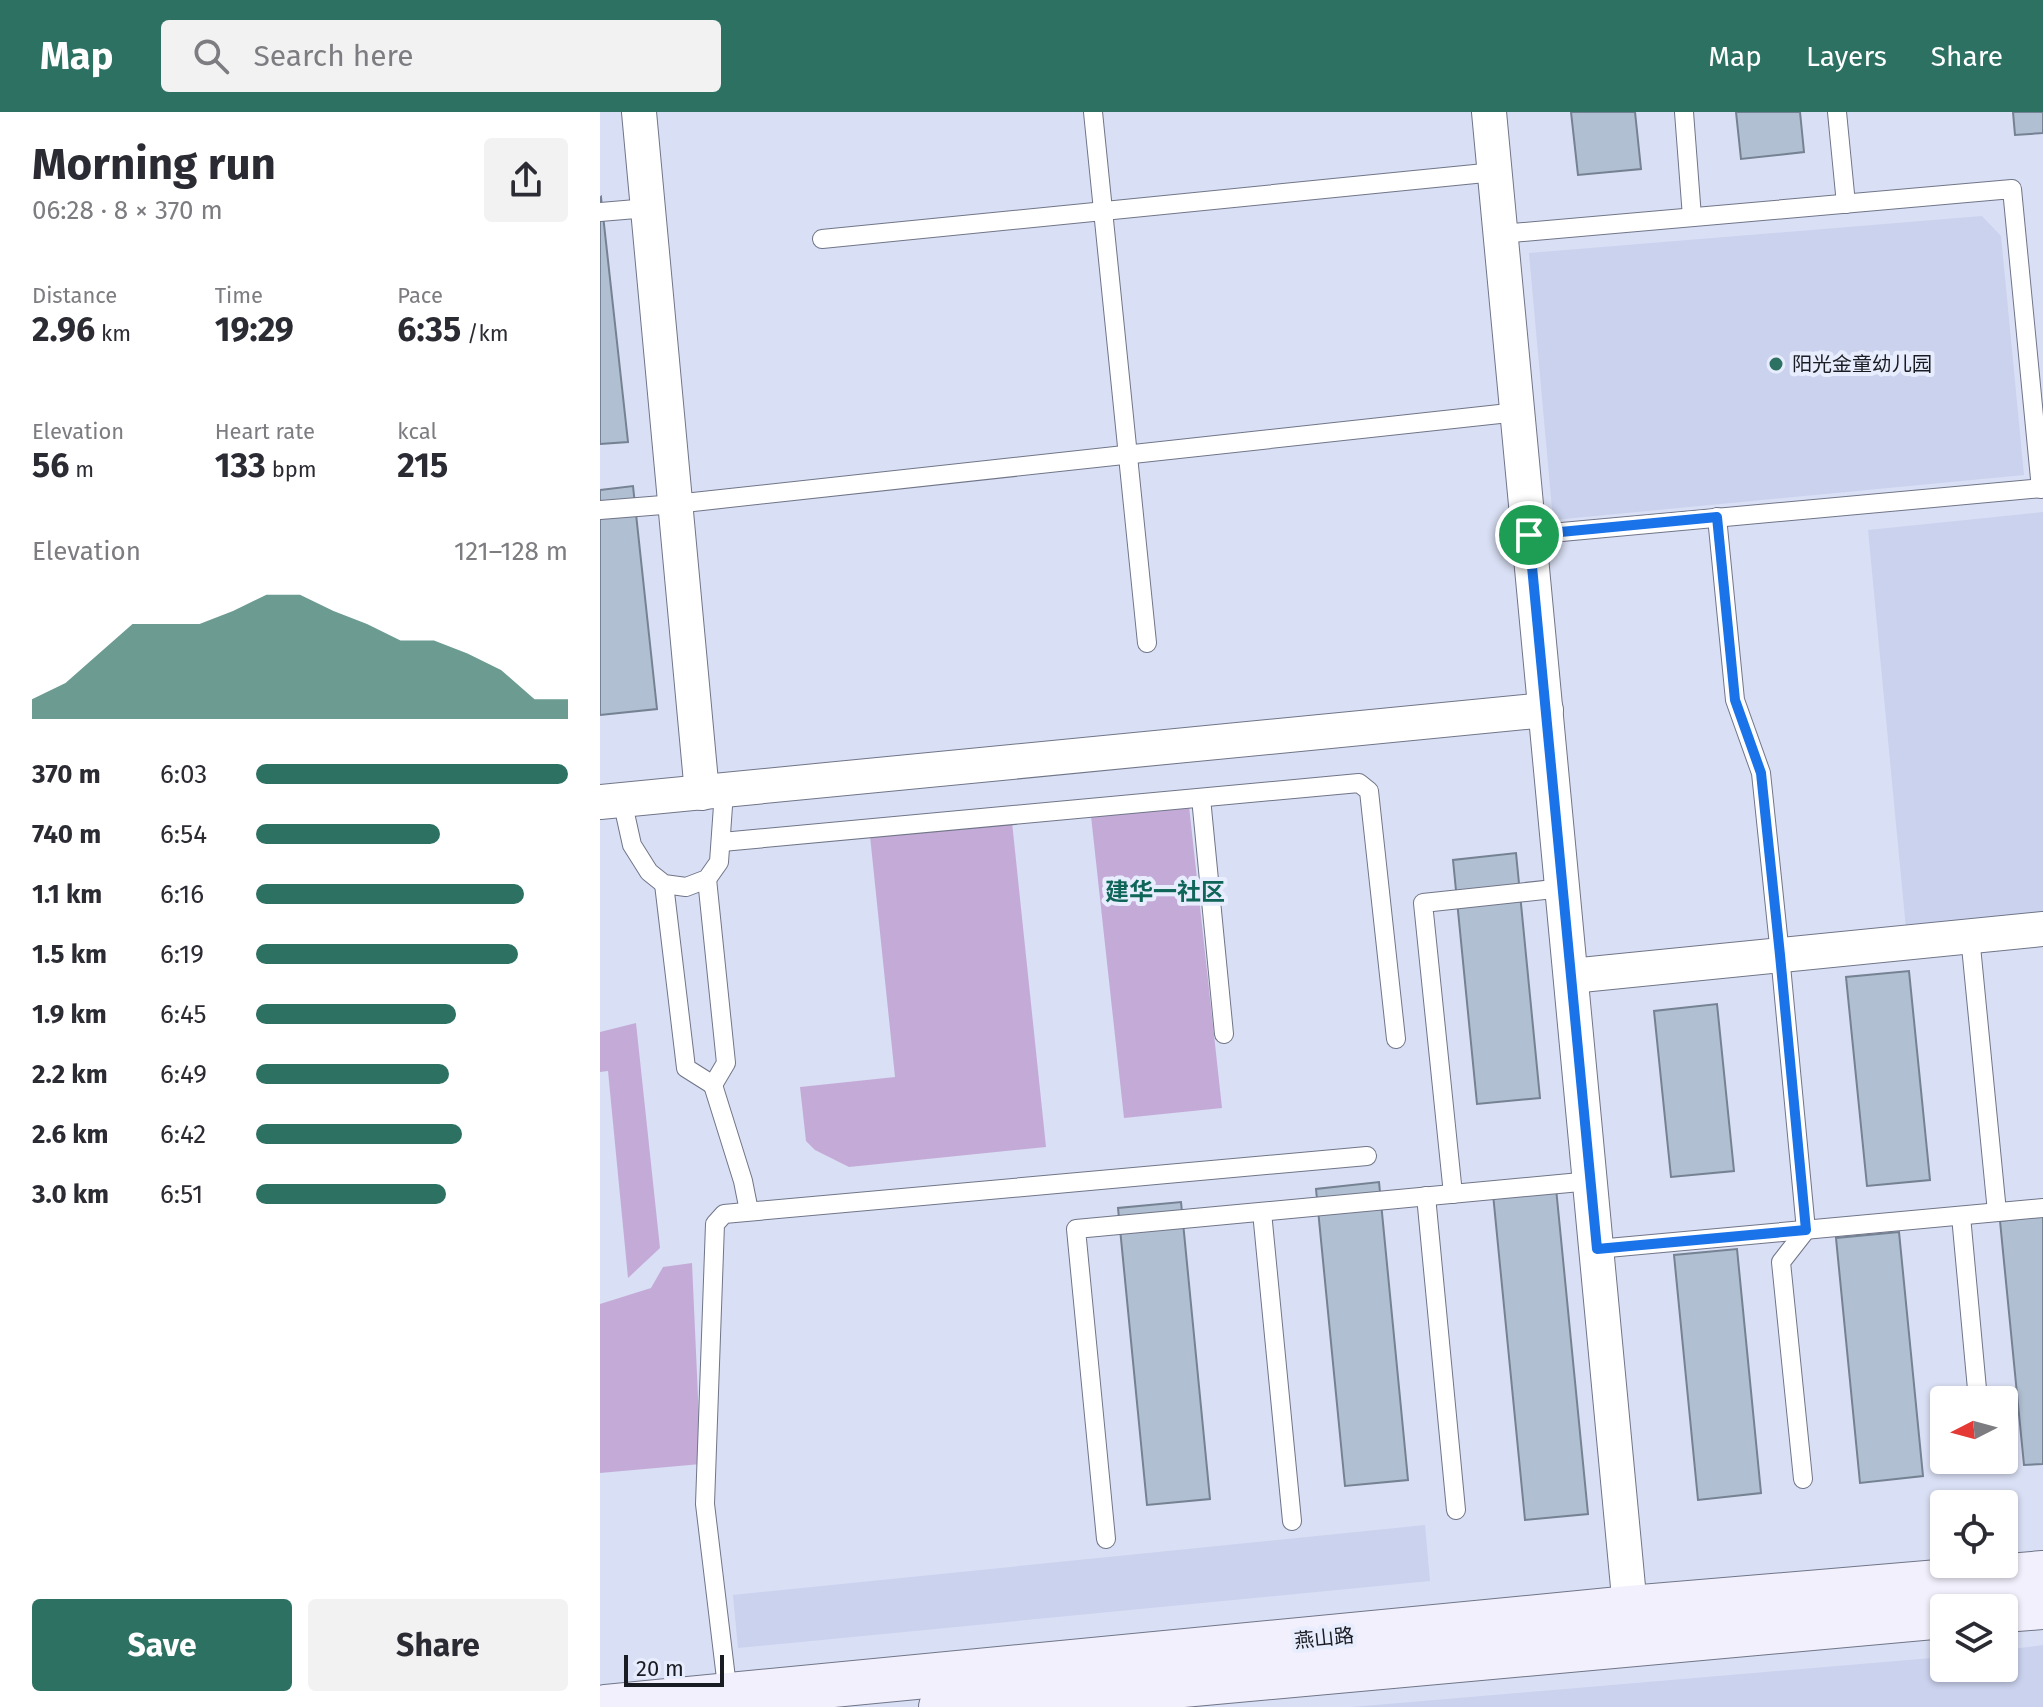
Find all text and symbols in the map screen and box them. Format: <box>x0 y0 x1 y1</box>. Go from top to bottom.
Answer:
search box <box>161 20 721 92</box>
text: Map <box>40 33 113 79</box>
icon: search <box>189 34 233 78</box>
text: Search here <box>253 38 414 74</box>
text: Map <box>1708 40 1762 73</box>
text: Layers <box>1806 40 1887 73</box>
text: Share <box>1931 40 2003 73</box>
text: Morning run <box>32 138 276 191</box>
button: share <box>484 138 568 222</box>
text: 06:28 · 8 × 370 m <box>32 195 223 226</box>
text: Distance <box>32 282 117 309</box>
text: Time <box>215 282 263 309</box>
text: Pace <box>397 282 443 309</box>
text: 2.96 <box>32 309 95 350</box>
text: 19:29 <box>215 309 294 350</box>
text: 6:35 <box>397 309 461 350</box>
text: km <box>95 320 131 347</box>
text: /km <box>461 320 509 347</box>
place label: 阳光金童幼儿园 <box>1792 352 1932 376</box>
marker: 阳光金童幼儿园 <box>1767 355 1785 373</box>
text: Elevation <box>32 418 124 445</box>
text: Heart rate <box>215 418 315 445</box>
text: kcal <box>397 418 437 445</box>
text: 56 <box>32 445 69 486</box>
text: 133 <box>215 445 266 486</box>
text: 215 <box>397 445 448 486</box>
text: m <box>69 456 94 483</box>
text: bpm <box>266 456 317 483</box>
pin <box>1495 501 1563 569</box>
icon: arrive <box>1507 513 1551 557</box>
text: Elevation <box>32 536 141 567</box>
text: 121–128 m <box>454 536 568 567</box>
text: 370 m <box>32 759 101 790</box>
text: 6:03 <box>160 759 207 790</box>
text: 740 m <box>32 819 101 850</box>
text: 6:54 <box>160 819 207 850</box>
district label: 建华一社区 <box>1105 878 1225 906</box>
text: 1.1 km <box>32 879 102 910</box>
text: 6:16 <box>160 879 204 910</box>
text: 1.5 km <box>32 939 107 970</box>
text: 6:19 <box>160 939 204 970</box>
text: 1.9 km <box>32 999 107 1030</box>
text: 6:45 <box>160 999 207 1030</box>
text: 2.2 km <box>32 1059 108 1090</box>
text: 6:49 <box>160 1059 207 1090</box>
text: 2.6 km <box>32 1119 109 1150</box>
text: 6:42 <box>160 1119 206 1150</box>
text: 3.0 km <box>32 1179 109 1210</box>
text: 6:51 <box>160 1179 203 1210</box>
north arrow <box>1930 1386 2018 1474</box>
map controls <box>1930 1386 2018 1682</box>
button: locate <box>1930 1490 2018 1578</box>
button: layers <box>1930 1594 2018 1682</box>
button: Save <box>32 1599 292 1691</box>
button: Share <box>308 1599 568 1691</box>
street label: 燕山路 <box>1293 1623 1355 1653</box>
scale bar <box>624 1651 724 1687</box>
text: 20 m <box>636 1655 684 1682</box>

